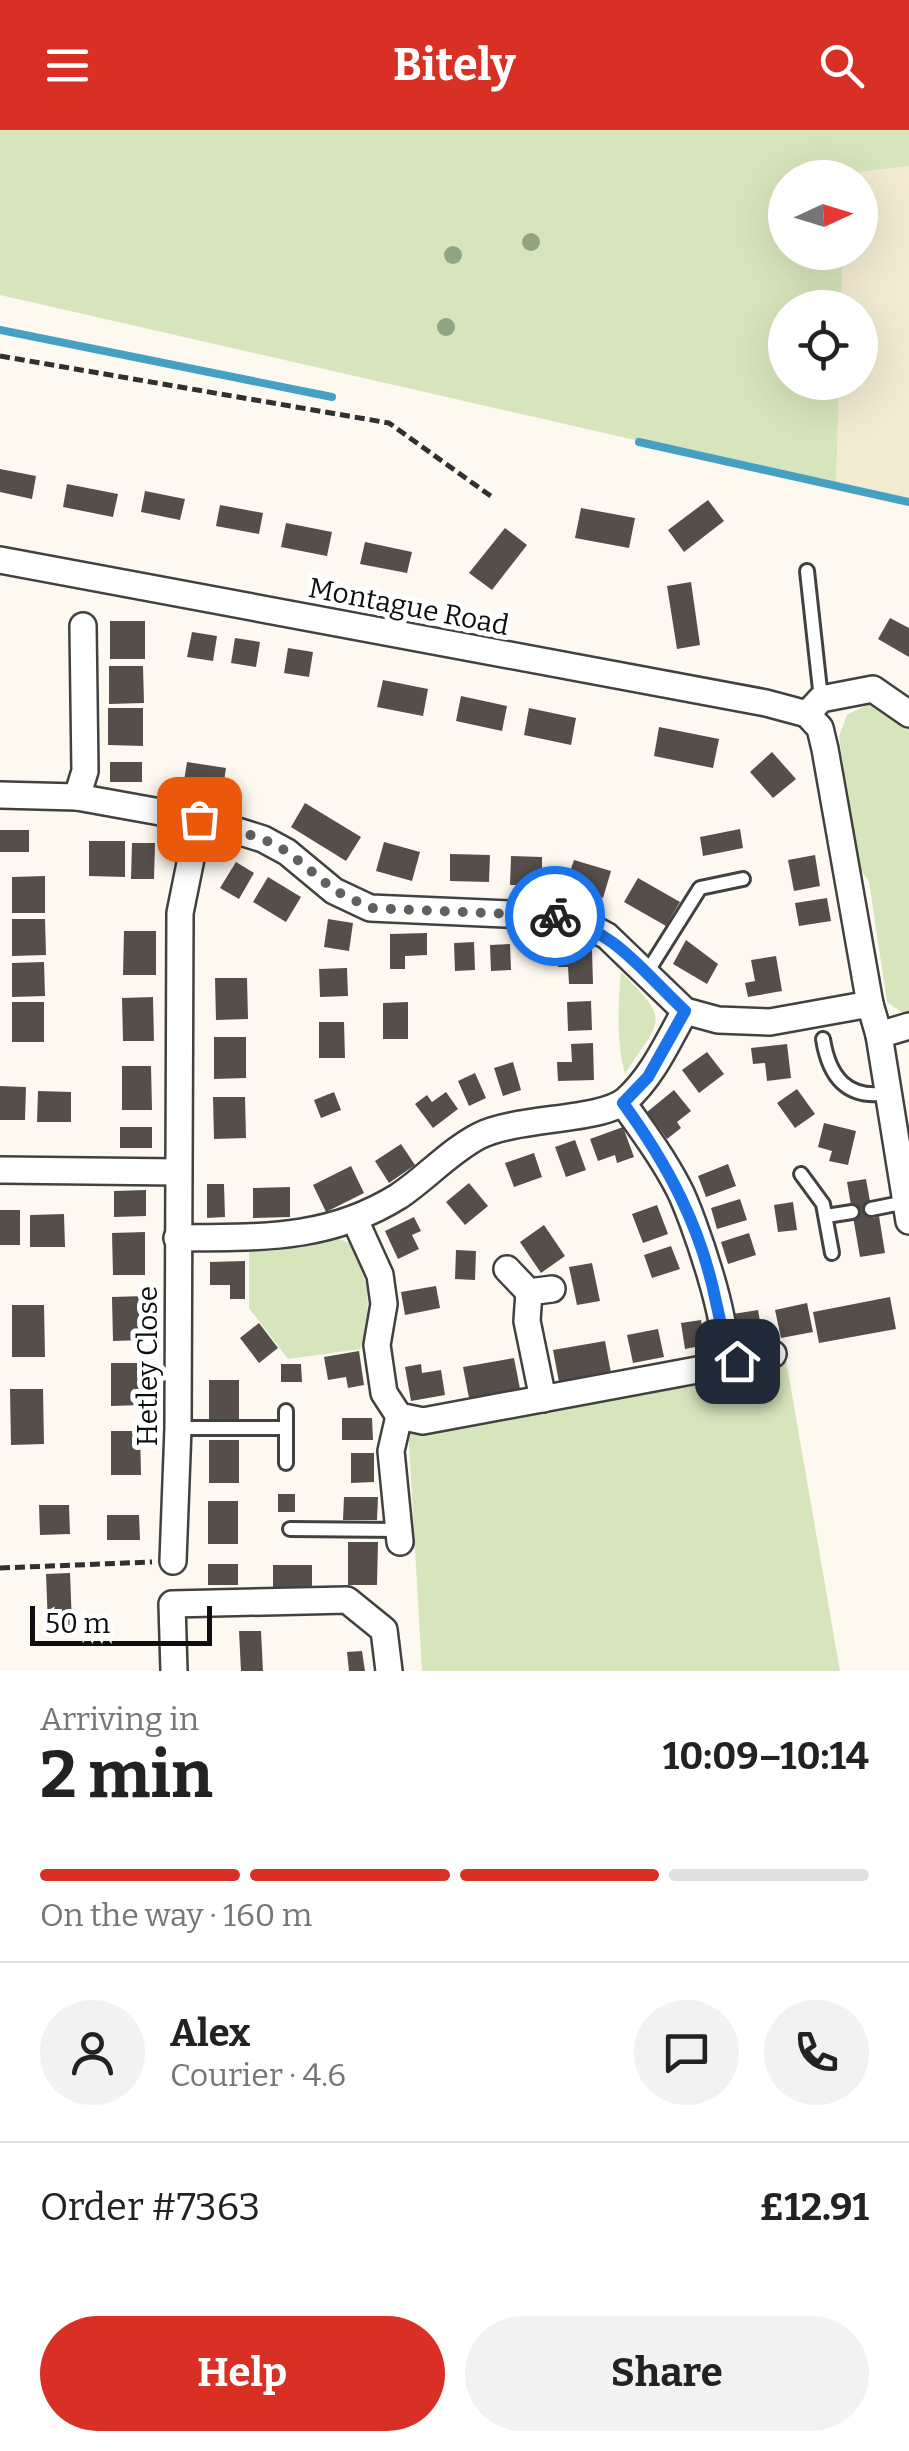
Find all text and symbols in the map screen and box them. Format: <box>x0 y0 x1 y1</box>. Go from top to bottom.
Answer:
icon: menu <box>40 38 95 93</box>
text: Bitely <box>393 38 516 92</box>
icon: search <box>814 38 869 93</box>
north arrow <box>768 160 878 270</box>
map controls <box>768 160 878 400</box>
button: locate <box>768 290 878 400</box>
street label: Montague Road <box>306 571 512 642</box>
pin <box>157 777 242 862</box>
icon: bag <box>172 792 227 847</box>
courier <box>505 866 605 966</box>
icon: bike <box>528 889 583 944</box>
street label: Hetley Close <box>131 1286 164 1446</box>
pin <box>695 1319 780 1404</box>
icon: home <box>710 1334 765 1389</box>
scale bar <box>30 1601 212 1646</box>
text: 50 m <box>45 1607 110 1640</box>
text: Arriving in <box>40 1700 199 1738</box>
text: 10:09–10:14 <box>663 1733 869 1779</box>
text: 2 min <box>40 1736 213 1814</box>
text: On the way · 160 m <box>40 1896 312 1934</box>
button: person <box>40 2000 145 2105</box>
button: chat <box>634 2000 739 2105</box>
button: phone <box>764 2000 869 2105</box>
text: Alex <box>170 2010 250 2056</box>
text: Courier · 4.6 <box>170 2056 346 2094</box>
text: Order #7363 <box>40 2184 260 2230</box>
text: £12.91 <box>759 2184 869 2230</box>
button: Help <box>40 2316 445 2431</box>
button: Share <box>465 2316 869 2431</box>

